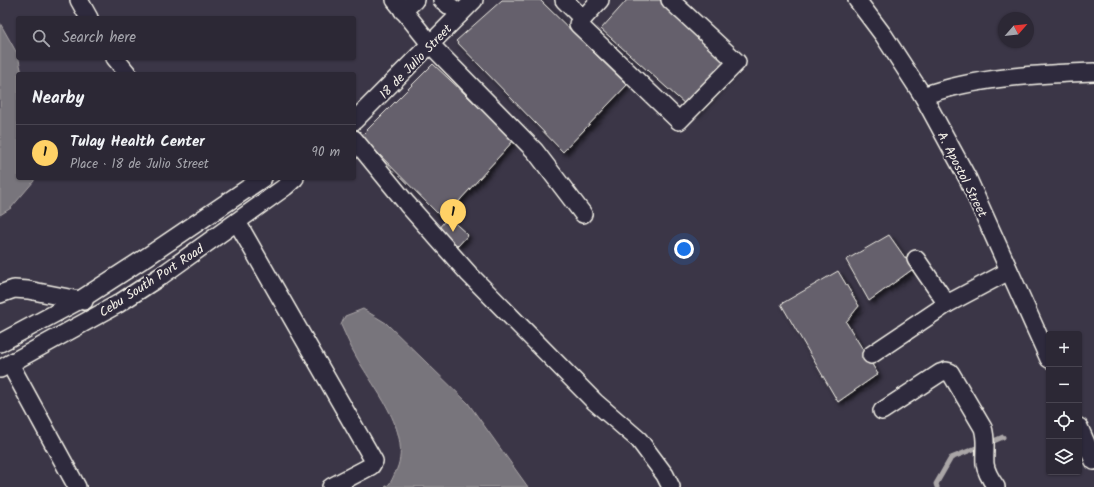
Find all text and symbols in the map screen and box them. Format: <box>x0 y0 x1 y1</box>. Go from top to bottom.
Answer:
north arrow <box>998 12 1034 48</box>
search box <box>16 16 356 60</box>
street label: 18 de Julio Street <box>375 19 458 104</box>
text: Search here <box>62 26 136 50</box>
icon: search <box>30 27 52 49</box>
text: Nearby <box>32 85 84 112</box>
street label: A. Apostol Street <box>931 128 993 222</box>
text: Tulay Health Center <box>70 130 205 154</box>
text: 1 <box>43 142 47 163</box>
text: 90 m <box>312 142 340 163</box>
text: Place · 18 de Julio Street <box>70 154 209 175</box>
pin: 1 <box>440 199 466 232</box>
street label: Cebu South Port Road <box>95 239 209 323</box>
your location <box>674 239 694 259</box>
map controls <box>1046 331 1082 475</box>
button: + <box>1046 331 1082 367</box>
button: − <box>1046 367 1082 403</box>
button: locate <box>1046 403 1082 439</box>
button: layers <box>1046 439 1082 475</box>

